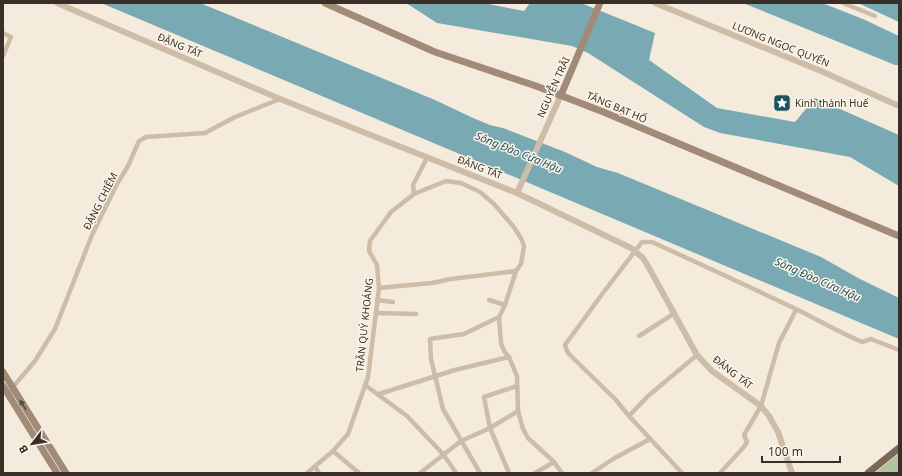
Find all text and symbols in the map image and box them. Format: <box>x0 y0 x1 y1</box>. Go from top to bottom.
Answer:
street label: LƯƠNG NGỌC QUYẾN <box>730 18 832 70</box>
street label: ĐẶNG TẤT <box>156 29 205 61</box>
street label: NGUYỄN TRÃI <box>532 54 573 120</box>
street label: TĂNG BẠT HỔ <box>585 87 650 126</box>
place icon: Kinh thành Huế <box>772 93 792 113</box>
place label: Kinh thành Huế <box>795 96 869 110</box>
water label: Sông Đào Cửa Hậu <box>473 128 565 177</box>
street label: ĐẶNG TẤT <box>456 152 505 182</box>
street label: ĐẶNG CHIÊM <box>80 170 120 232</box>
water label: Sông Đào Cửa Hậu <box>773 253 864 305</box>
street label: TRẦN QUÝ KHOÁNG <box>352 277 376 373</box>
street label: ĐẶNG TẤT <box>710 352 756 392</box>
one-way arrow <box>19 399 26 410</box>
north arrow <box>12 424 52 464</box>
scale bar <box>762 438 840 464</box>
text: B <box>15 442 31 456</box>
text: 100 m <box>768 443 803 460</box>

